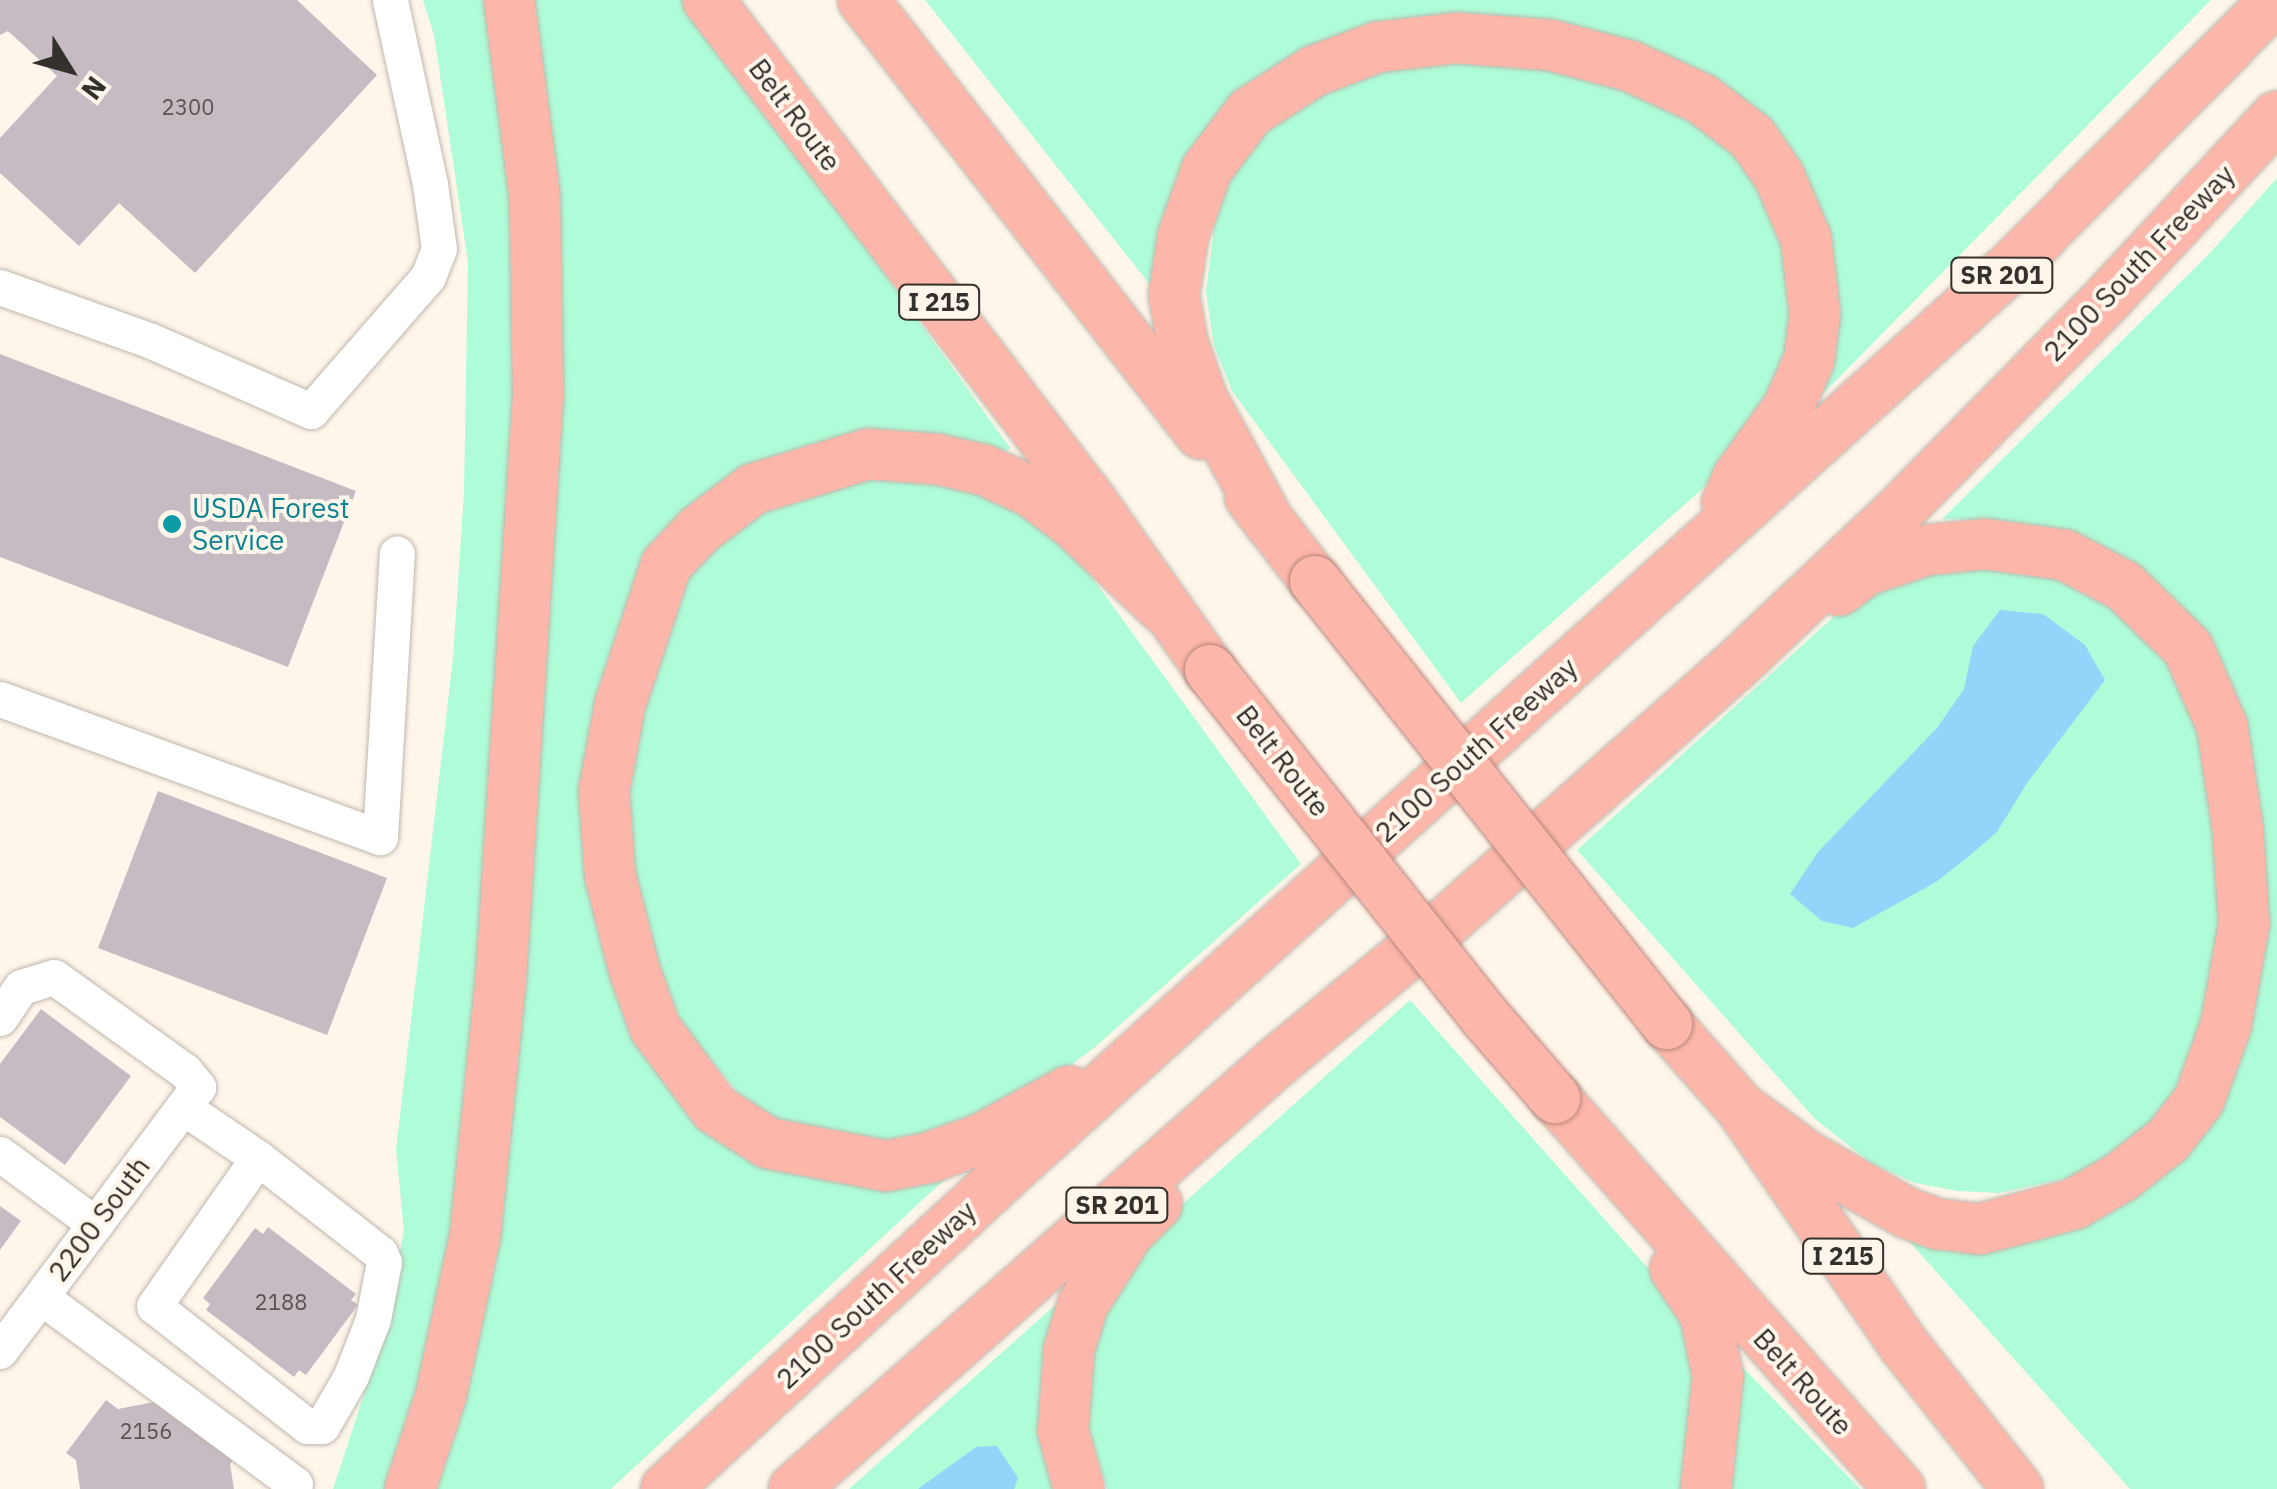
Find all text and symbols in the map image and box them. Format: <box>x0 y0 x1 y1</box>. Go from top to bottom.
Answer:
north arrow <box>20 20 120 120</box>
street label: Belt Route <box>742 52 848 178</box>
text: N <box>73 69 115 108</box>
house number: 2300 <box>162 94 214 120</box>
street label: 2100 South Freeway <box>2037 158 2241 368</box>
road number: SR 201 <box>1950 255 2054 295</box>
road number: I 215 <box>896 282 982 322</box>
place label: USDA Forest Service <box>192 491 350 557</box>
marker: USDA Forest Service <box>161 513 183 535</box>
street label: 2100 South Freeway <box>1368 651 1584 849</box>
street label: Belt Route <box>1229 699 1337 823</box>
street label: 2200 South <box>41 1150 157 1288</box>
road number: SR 201 <box>1064 1185 1170 1225</box>
street label: 2100 South Freeway <box>770 1194 982 1396</box>
road number: I 215 <box>1800 1236 1886 1276</box>
house number: 2188 <box>255 1289 307 1315</box>
street label: Belt Route <box>1746 1322 1860 1442</box>
house number: 2156 <box>120 1418 172 1444</box>

